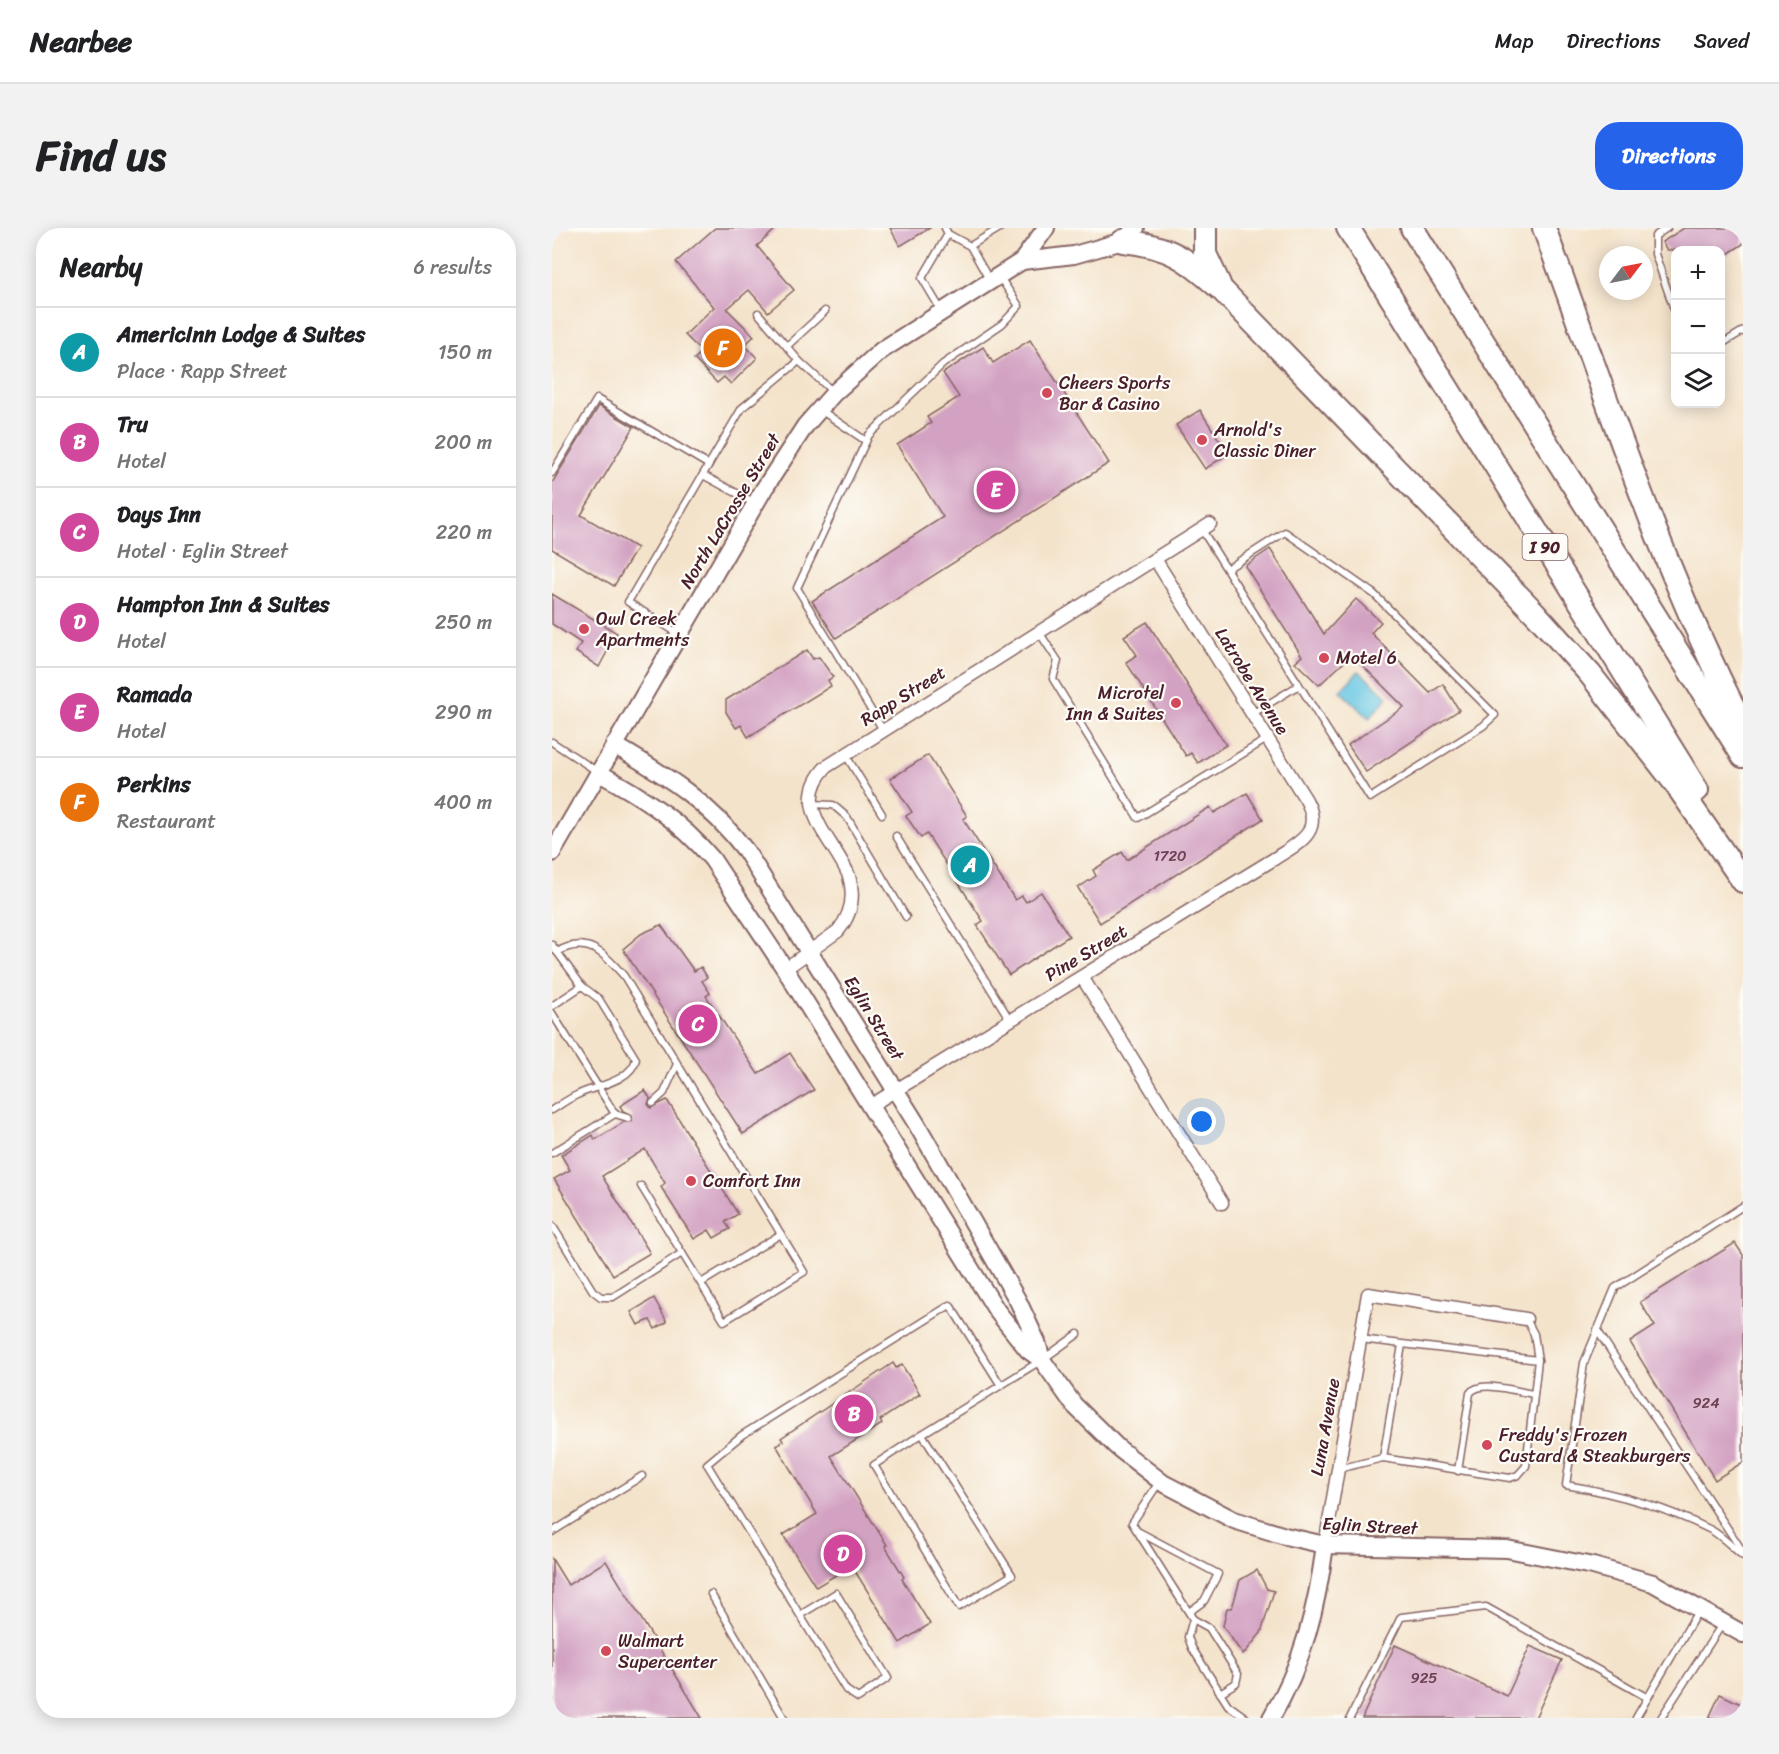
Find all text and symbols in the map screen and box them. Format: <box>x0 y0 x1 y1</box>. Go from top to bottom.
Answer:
text: Nearbee <box>30 17 132 66</box>
text: Map <box>1495 22 1533 60</box>
text: Directions <box>1566 22 1661 60</box>
text: Saved <box>1694 22 1749 60</box>
text: Find us <box>36 119 166 193</box>
button: Directions <box>1595 122 1743 190</box>
text: Nearby <box>60 244 142 290</box>
north arrow <box>1599 246 1653 300</box>
map controls <box>1671 246 1725 408</box>
button: + <box>1671 246 1725 300</box>
text: 6 results <box>413 250 492 285</box>
button: − <box>1671 300 1725 354</box>
text: AmericInn Lodge & Suites <box>117 315 365 354</box>
pin: F <box>704 326 742 370</box>
text: A <box>73 335 86 370</box>
text: 150 m <box>438 335 492 370</box>
text: Place · Rapp Street <box>117 354 288 389</box>
button: layers <box>1671 354 1725 408</box>
place label: Cheers Sports Bar & Casino <box>1059 367 1171 420</box>
marker: Cheers Sports Bar & Casino <box>1040 386 1054 400</box>
text: Tru <box>117 405 148 444</box>
place label: Arnold's Classic Diner <box>1213 414 1317 467</box>
text: B <box>73 425 86 460</box>
text: 200 m <box>435 425 492 460</box>
street label: North LaCrosse Street <box>671 426 790 595</box>
marker: Arnold's Classic Diner <box>1195 433 1209 447</box>
text: Hotel <box>117 444 166 479</box>
pin: E <box>976 468 1016 512</box>
text: Days Inn <box>117 495 201 534</box>
text: C <box>73 515 86 550</box>
text: 220 m <box>436 515 492 550</box>
text: Hotel · Eglin Street <box>117 534 288 569</box>
road number: I 90 <box>1522 534 1568 560</box>
text: Hampton Inn & Suites <box>117 585 330 624</box>
place label: Owl Creek Apartments <box>595 603 690 656</box>
text: D <box>74 605 85 640</box>
text: 250 m <box>435 605 492 640</box>
street label: Latrobe Avenue <box>1206 621 1298 742</box>
marker: Owl Creek Apartments <box>577 622 591 636</box>
text: Hotel <box>117 624 166 659</box>
place label: Motel 6 <box>1336 642 1397 674</box>
marker: Motel 6 <box>1317 651 1331 665</box>
street label: Rapp Street <box>854 657 952 735</box>
text: Ramada <box>117 675 192 714</box>
place label: Microtel Inn & Suites <box>1065 677 1165 730</box>
text: E <box>74 695 85 730</box>
text: 290 m <box>435 695 492 730</box>
marker: Microtel Inn & Suites <box>1169 696 1183 710</box>
text: Hotel <box>117 714 166 749</box>
text: Perkins <box>117 765 191 804</box>
text: F <box>74 785 85 820</box>
text: 400 m <box>434 785 492 820</box>
text: Restaurant <box>117 804 216 839</box>
pin: A <box>950 842 990 888</box>
house number: 1720 <box>1153 843 1187 869</box>
street label: Pine Street <box>1038 916 1134 990</box>
street label: Eglin Street <box>835 969 913 1068</box>
pin: C <box>678 1002 718 1046</box>
your location <box>1187 1107 1216 1136</box>
place label: Comfort Inn <box>703 1165 801 1197</box>
marker: Comfort Inn <box>684 1174 698 1188</box>
street label: Luna Avenue <box>1301 1376 1349 1478</box>
house number: 924 <box>1692 1390 1720 1416</box>
pin: B <box>834 1392 874 1436</box>
place label: Freddy's Frozen Custard & Steakburgers <box>1499 1419 1691 1472</box>
marker: Freddy's Frozen Custard & Steakburgers <box>1480 1438 1494 1452</box>
street label: Eglin Street <box>1322 1508 1419 1545</box>
pin: D <box>824 1532 862 1576</box>
place label: Walmart Supercenter <box>618 1625 719 1678</box>
marker: Walmart Supercenter <box>599 1644 613 1658</box>
house number: 925 <box>1410 1665 1438 1691</box>

